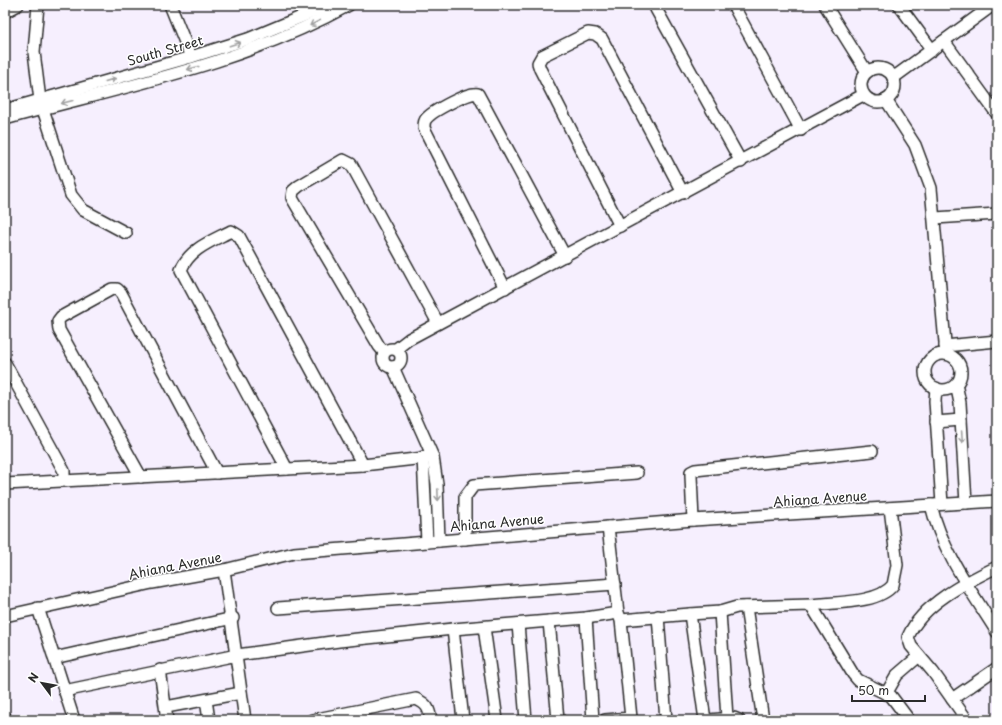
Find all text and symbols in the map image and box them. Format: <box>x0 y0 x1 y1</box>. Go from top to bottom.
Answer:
one-way arrow <box>309 20 321 27</box>
street label: South Street <box>125 30 205 70</box>
one-way arrow <box>228 39 240 47</box>
one-way arrow <box>187 65 200 72</box>
one-way arrow <box>103 76 116 83</box>
one-way arrow <box>61 99 74 106</box>
one-way arrow <box>958 430 965 443</box>
street label: Ahiana Avenue <box>772 485 868 511</box>
one-way arrow <box>434 488 441 501</box>
street label: Ahiana Avenue <box>449 508 545 536</box>
street label: Ahiana Avenue <box>127 547 223 583</box>
north arrow <box>22 663 62 703</box>
text: N <box>24 669 43 686</box>
scale bar <box>852 677 925 703</box>
text: 50 m <box>858 681 889 699</box>

